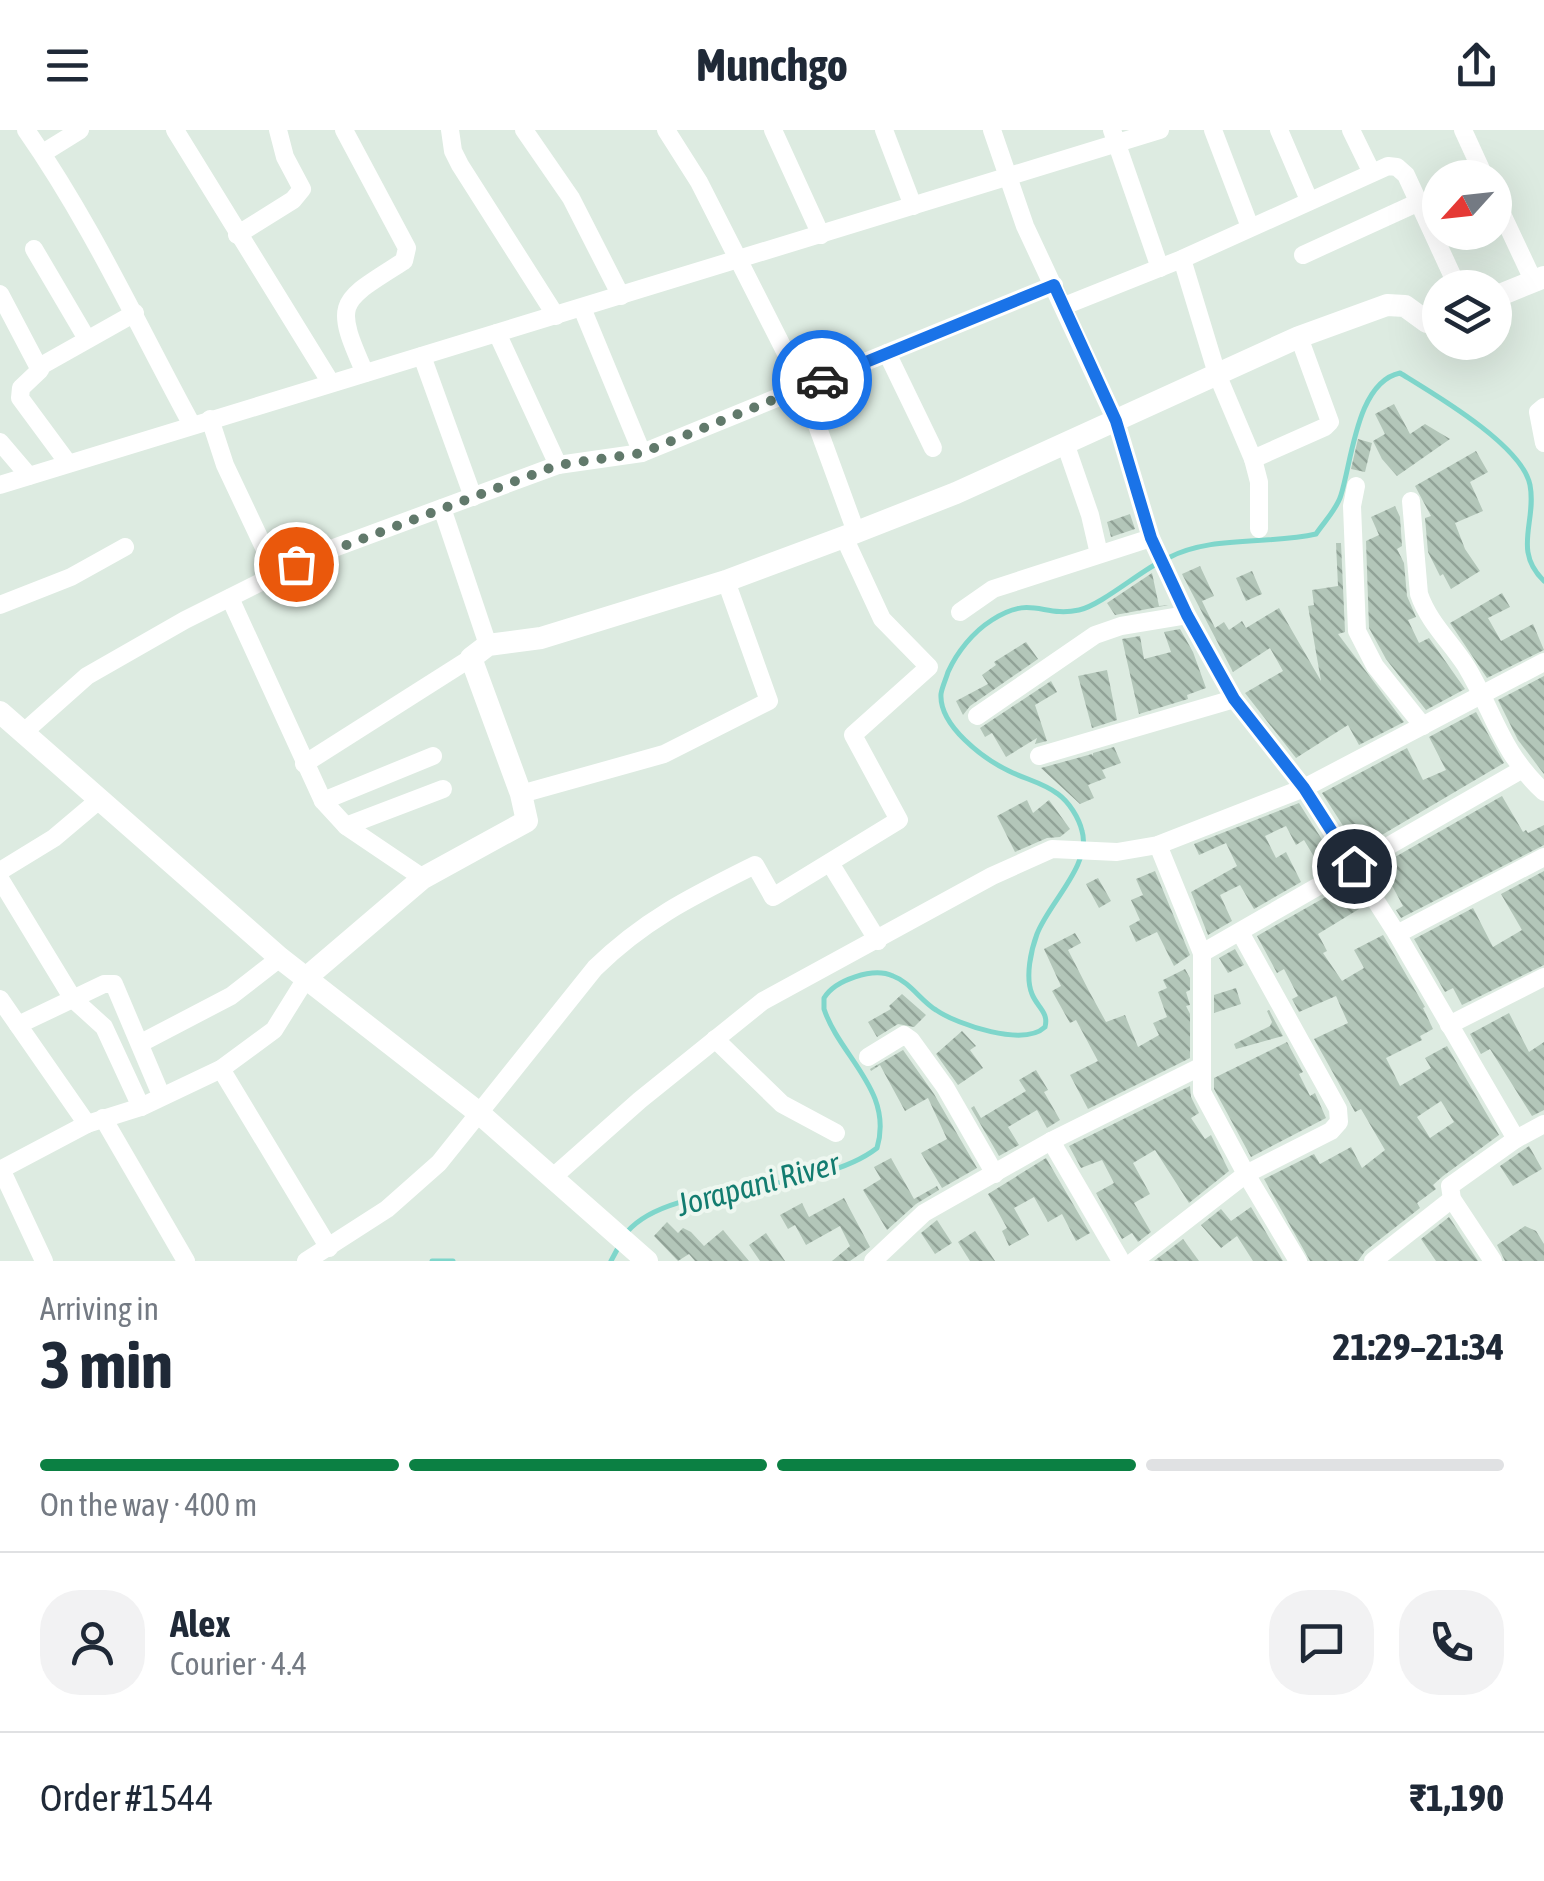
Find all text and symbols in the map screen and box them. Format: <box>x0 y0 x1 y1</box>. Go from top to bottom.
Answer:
icon: menu <box>40 38 95 93</box>
icon: share <box>1449 38 1504 93</box>
text: Munchgo <box>696 39 848 91</box>
north arrow <box>1422 160 1512 250</box>
map controls <box>1422 160 1512 360</box>
button: layers <box>1422 270 1512 360</box>
courier <box>772 330 872 430</box>
icon: car <box>795 353 850 408</box>
pin <box>254 522 339 607</box>
icon: bag <box>269 537 324 592</box>
pin <box>1312 824 1397 909</box>
icon: home <box>1327 839 1382 894</box>
water label: Jorapani River <box>672 1144 844 1223</box>
text: Arriving in <box>40 1290 159 1327</box>
text: 21:29–21:34 <box>1332 1325 1504 1368</box>
text: 3 min <box>40 1327 173 1402</box>
text: On the way · 400 m <box>40 1486 257 1523</box>
button: person <box>40 1590 145 1695</box>
button: chat <box>1269 1590 1374 1695</box>
button: phone <box>1399 1590 1504 1695</box>
text: Alex <box>170 1602 231 1645</box>
text: Courier · 4.4 <box>170 1645 307 1682</box>
text: Order #1544 <box>40 1776 213 1819</box>
text: ₹1,190 <box>1409 1776 1504 1819</box>

